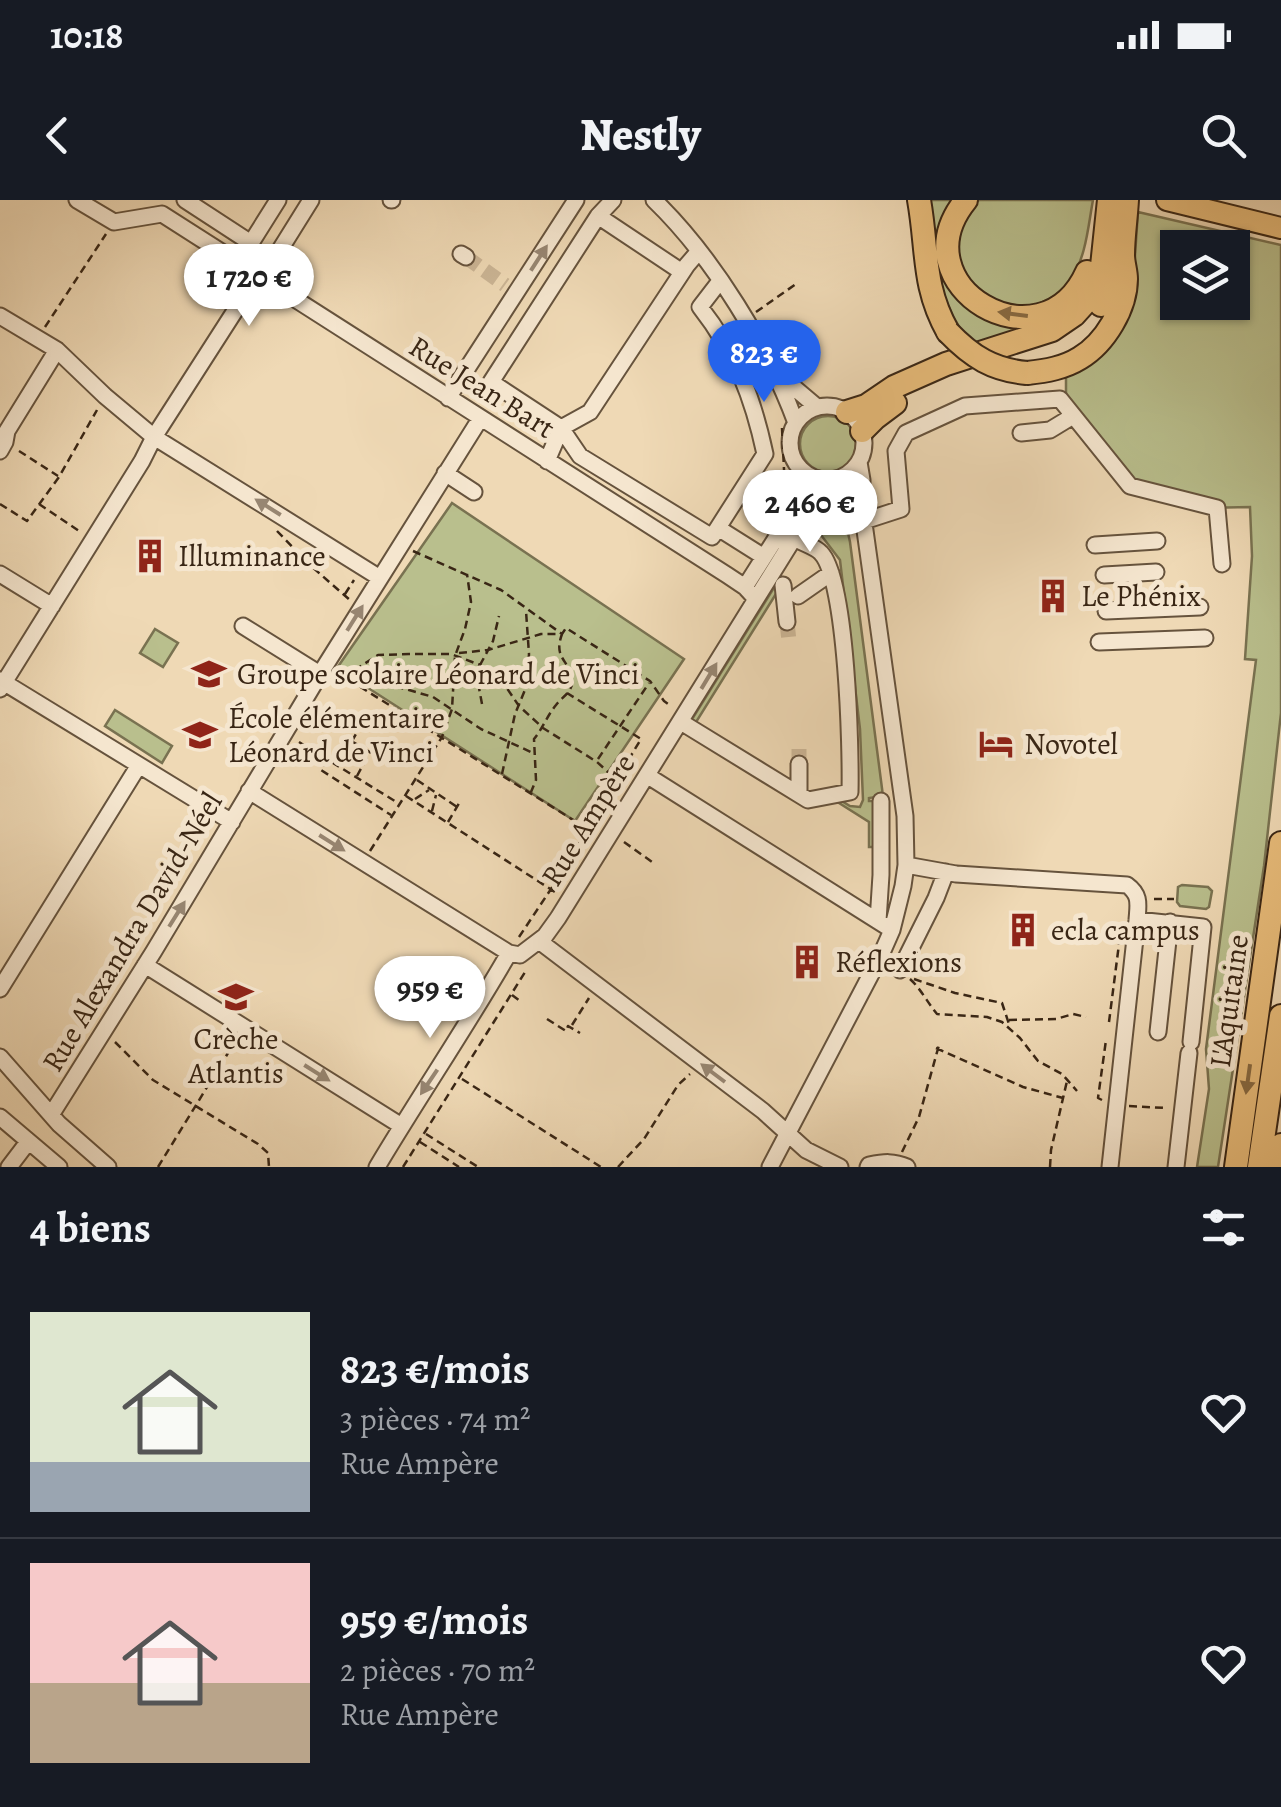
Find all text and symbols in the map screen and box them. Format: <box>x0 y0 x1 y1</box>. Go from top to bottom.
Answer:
text: 10:18 <box>50 9 124 61</box>
text: Nestly <box>580 104 701 166</box>
icon: back <box>30 108 85 163</box>
icon: search <box>1196 108 1251 163</box>
map controls <box>1160 230 1250 320</box>
button: layers <box>1160 230 1250 320</box>
pin: 1 720 € <box>157 244 341 329</box>
one-way arrow <box>529 244 547 271</box>
text: 1 720 € <box>206 254 292 298</box>
one-way arrow <box>997 306 1028 322</box>
pin: 823 € <box>694 320 834 405</box>
street label: Rue Jean Bart <box>402 326 563 448</box>
text: 823 € <box>730 330 798 374</box>
pin: 2 460 € <box>718 470 902 555</box>
text: 2 460 € <box>764 480 856 524</box>
one-way arrow <box>254 499 282 516</box>
place label: Illuminance <box>178 536 326 576</box>
building icon: Illuminance <box>131 537 169 575</box>
place label: Le Phénix <box>1081 576 1201 616</box>
building icon: Le Phénix <box>1034 577 1072 615</box>
one-way arrow <box>345 605 364 632</box>
place label: Groupe scolaire Léonard de Vinci <box>237 654 640 694</box>
school or university icon: Groupe scolaire Léonard de Vinci <box>190 655 228 693</box>
one-way arrow <box>700 662 717 690</box>
place label: École élémentaire Léonard de Vinci <box>228 698 445 772</box>
school or university icon: École élémentaire Léonard de Vinci <box>181 716 219 754</box>
place label: Novotel <box>1024 724 1118 764</box>
hotel icon: Novotel <box>977 725 1015 763</box>
street label: Rue Ampère <box>532 746 644 894</box>
street label: Rue Alexandra David-Néel <box>33 785 231 1079</box>
one-way arrow <box>318 834 346 851</box>
one-way arrow <box>168 900 185 928</box>
place label: ecla campus <box>1051 910 1200 950</box>
building icon: ecla campus <box>1004 911 1042 949</box>
street label: L'Aquitaine <box>1200 932 1258 1070</box>
place label: Réflexions <box>835 942 962 982</box>
building icon: Réflexions <box>788 943 826 981</box>
pin: 959 € <box>360 956 500 1041</box>
text: 959 € <box>396 966 464 1010</box>
school or university icon: Crèche Atlantis <box>217 978 255 1016</box>
place label: Crèche Atlantis <box>187 1019 284 1093</box>
one-way arrow <box>303 1063 331 1081</box>
one-way arrow <box>1240 1063 1256 1095</box>
one-way arrow <box>700 1064 726 1084</box>
one-way arrow <box>420 1069 439 1096</box>
text: 4 biens <box>30 1199 151 1256</box>
icon: filters <box>1196 1200 1251 1255</box>
text: 823 €/mois <box>340 1340 530 1397</box>
icon: home <box>110 1352 230 1472</box>
icon: heart <box>1196 1385 1251 1440</box>
text: 3 pièces · 74 m² <box>340 1397 531 1441</box>
text: Rue Ampère <box>340 1441 499 1485</box>
text: 959 €/mois <box>340 1591 528 1648</box>
icon: home <box>110 1603 230 1723</box>
icon: heart <box>1196 1636 1251 1691</box>
text: 2 pièces · 70 m² <box>340 1648 535 1692</box>
text: Rue Ampère <box>340 1692 499 1736</box>

